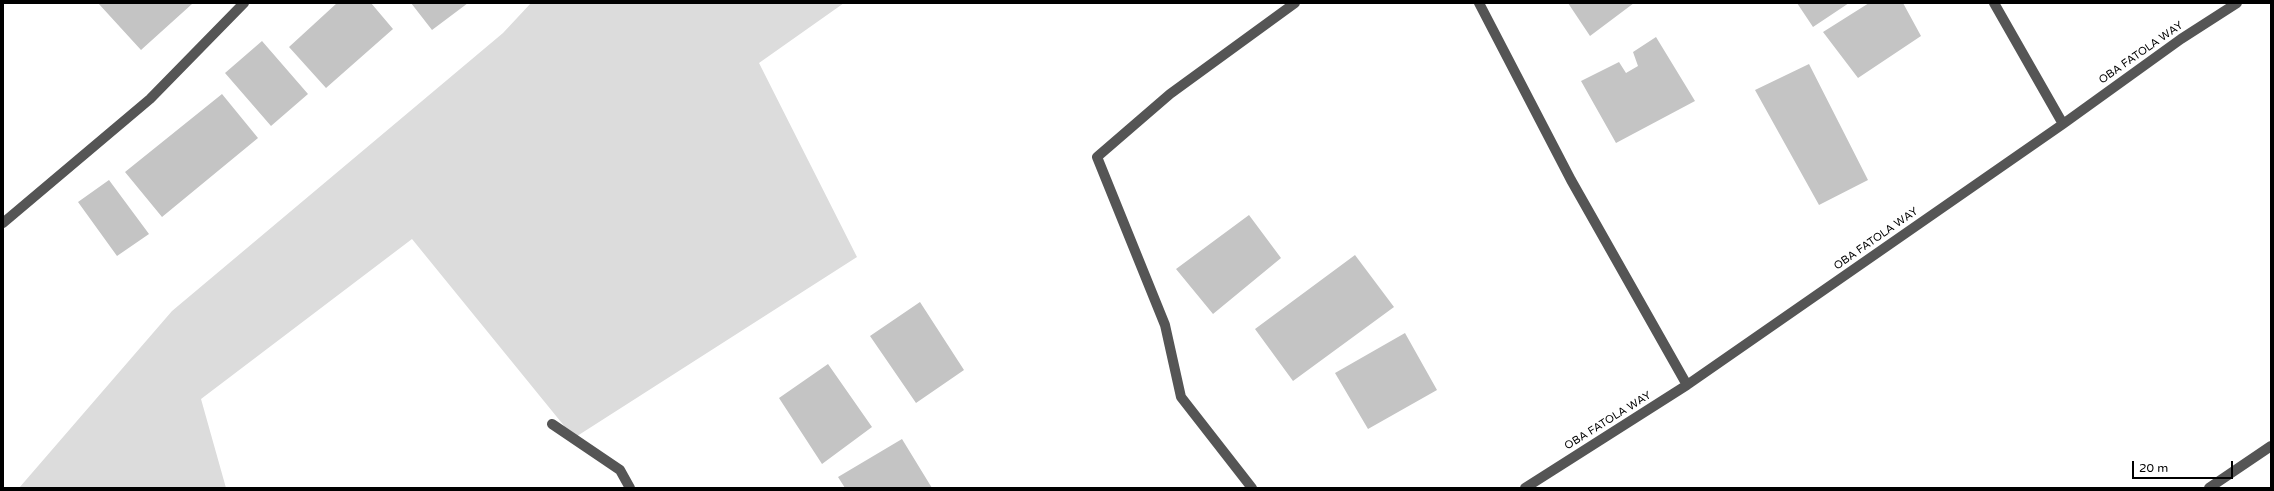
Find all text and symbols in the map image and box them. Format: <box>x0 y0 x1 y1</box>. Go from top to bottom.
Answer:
street label: OBA FATOLA WAY <box>2096 19 2186 87</box>
street label: OBA FATOLA WAY <box>1831 205 1921 273</box>
street label: OBA FATOLA WAY <box>1562 389 1654 453</box>
scale bar <box>2134 453 2235 479</box>
text: 20 m <box>2139 461 2168 475</box>

